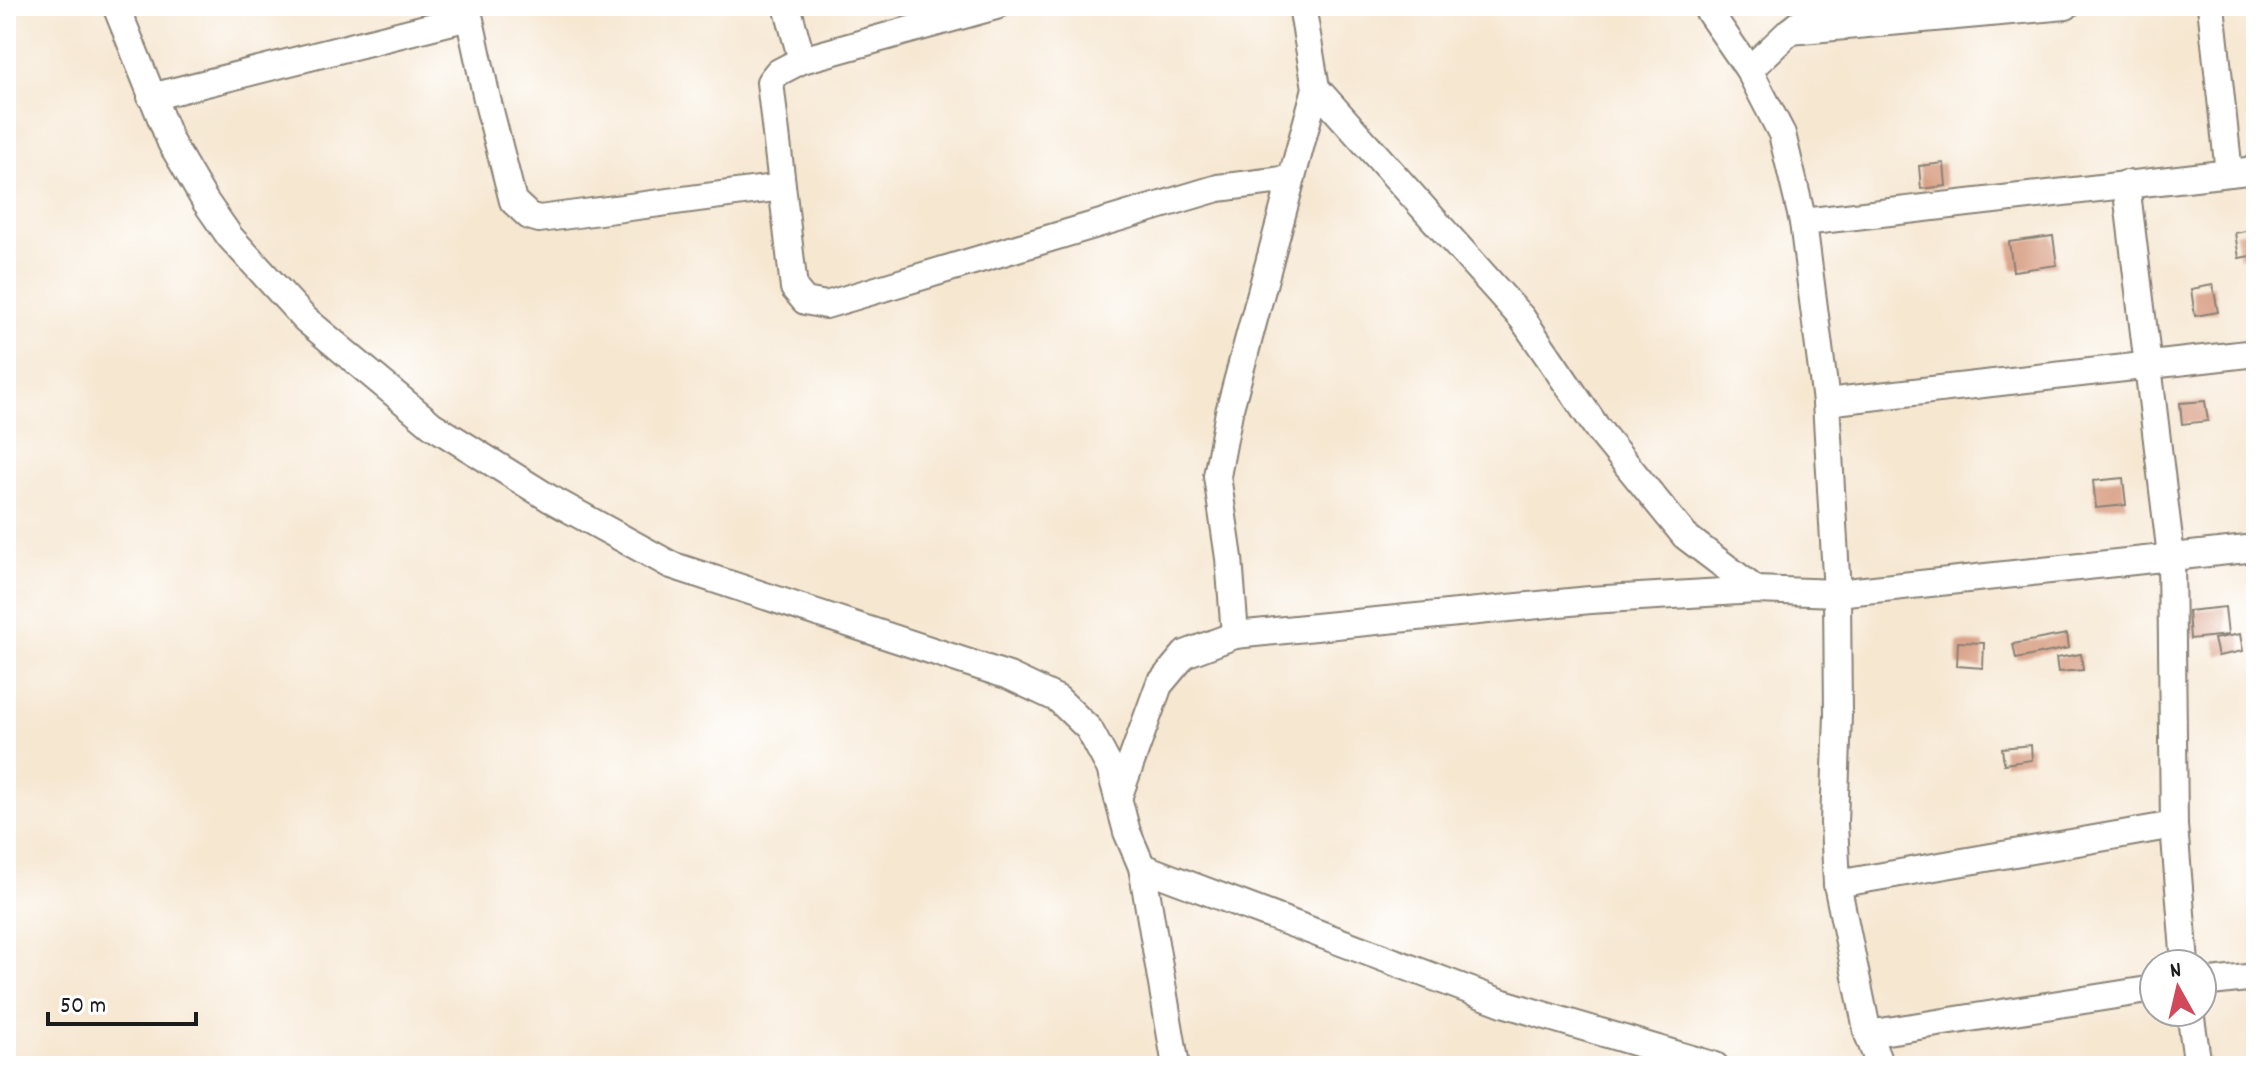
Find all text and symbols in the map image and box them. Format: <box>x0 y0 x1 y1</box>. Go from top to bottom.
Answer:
north arrow <box>2138 948 2218 1028</box>
text: N <box>2168 956 2183 988</box>
scale bar <box>48 976 196 1026</box>
text: 50 m <box>60 990 106 1024</box>

